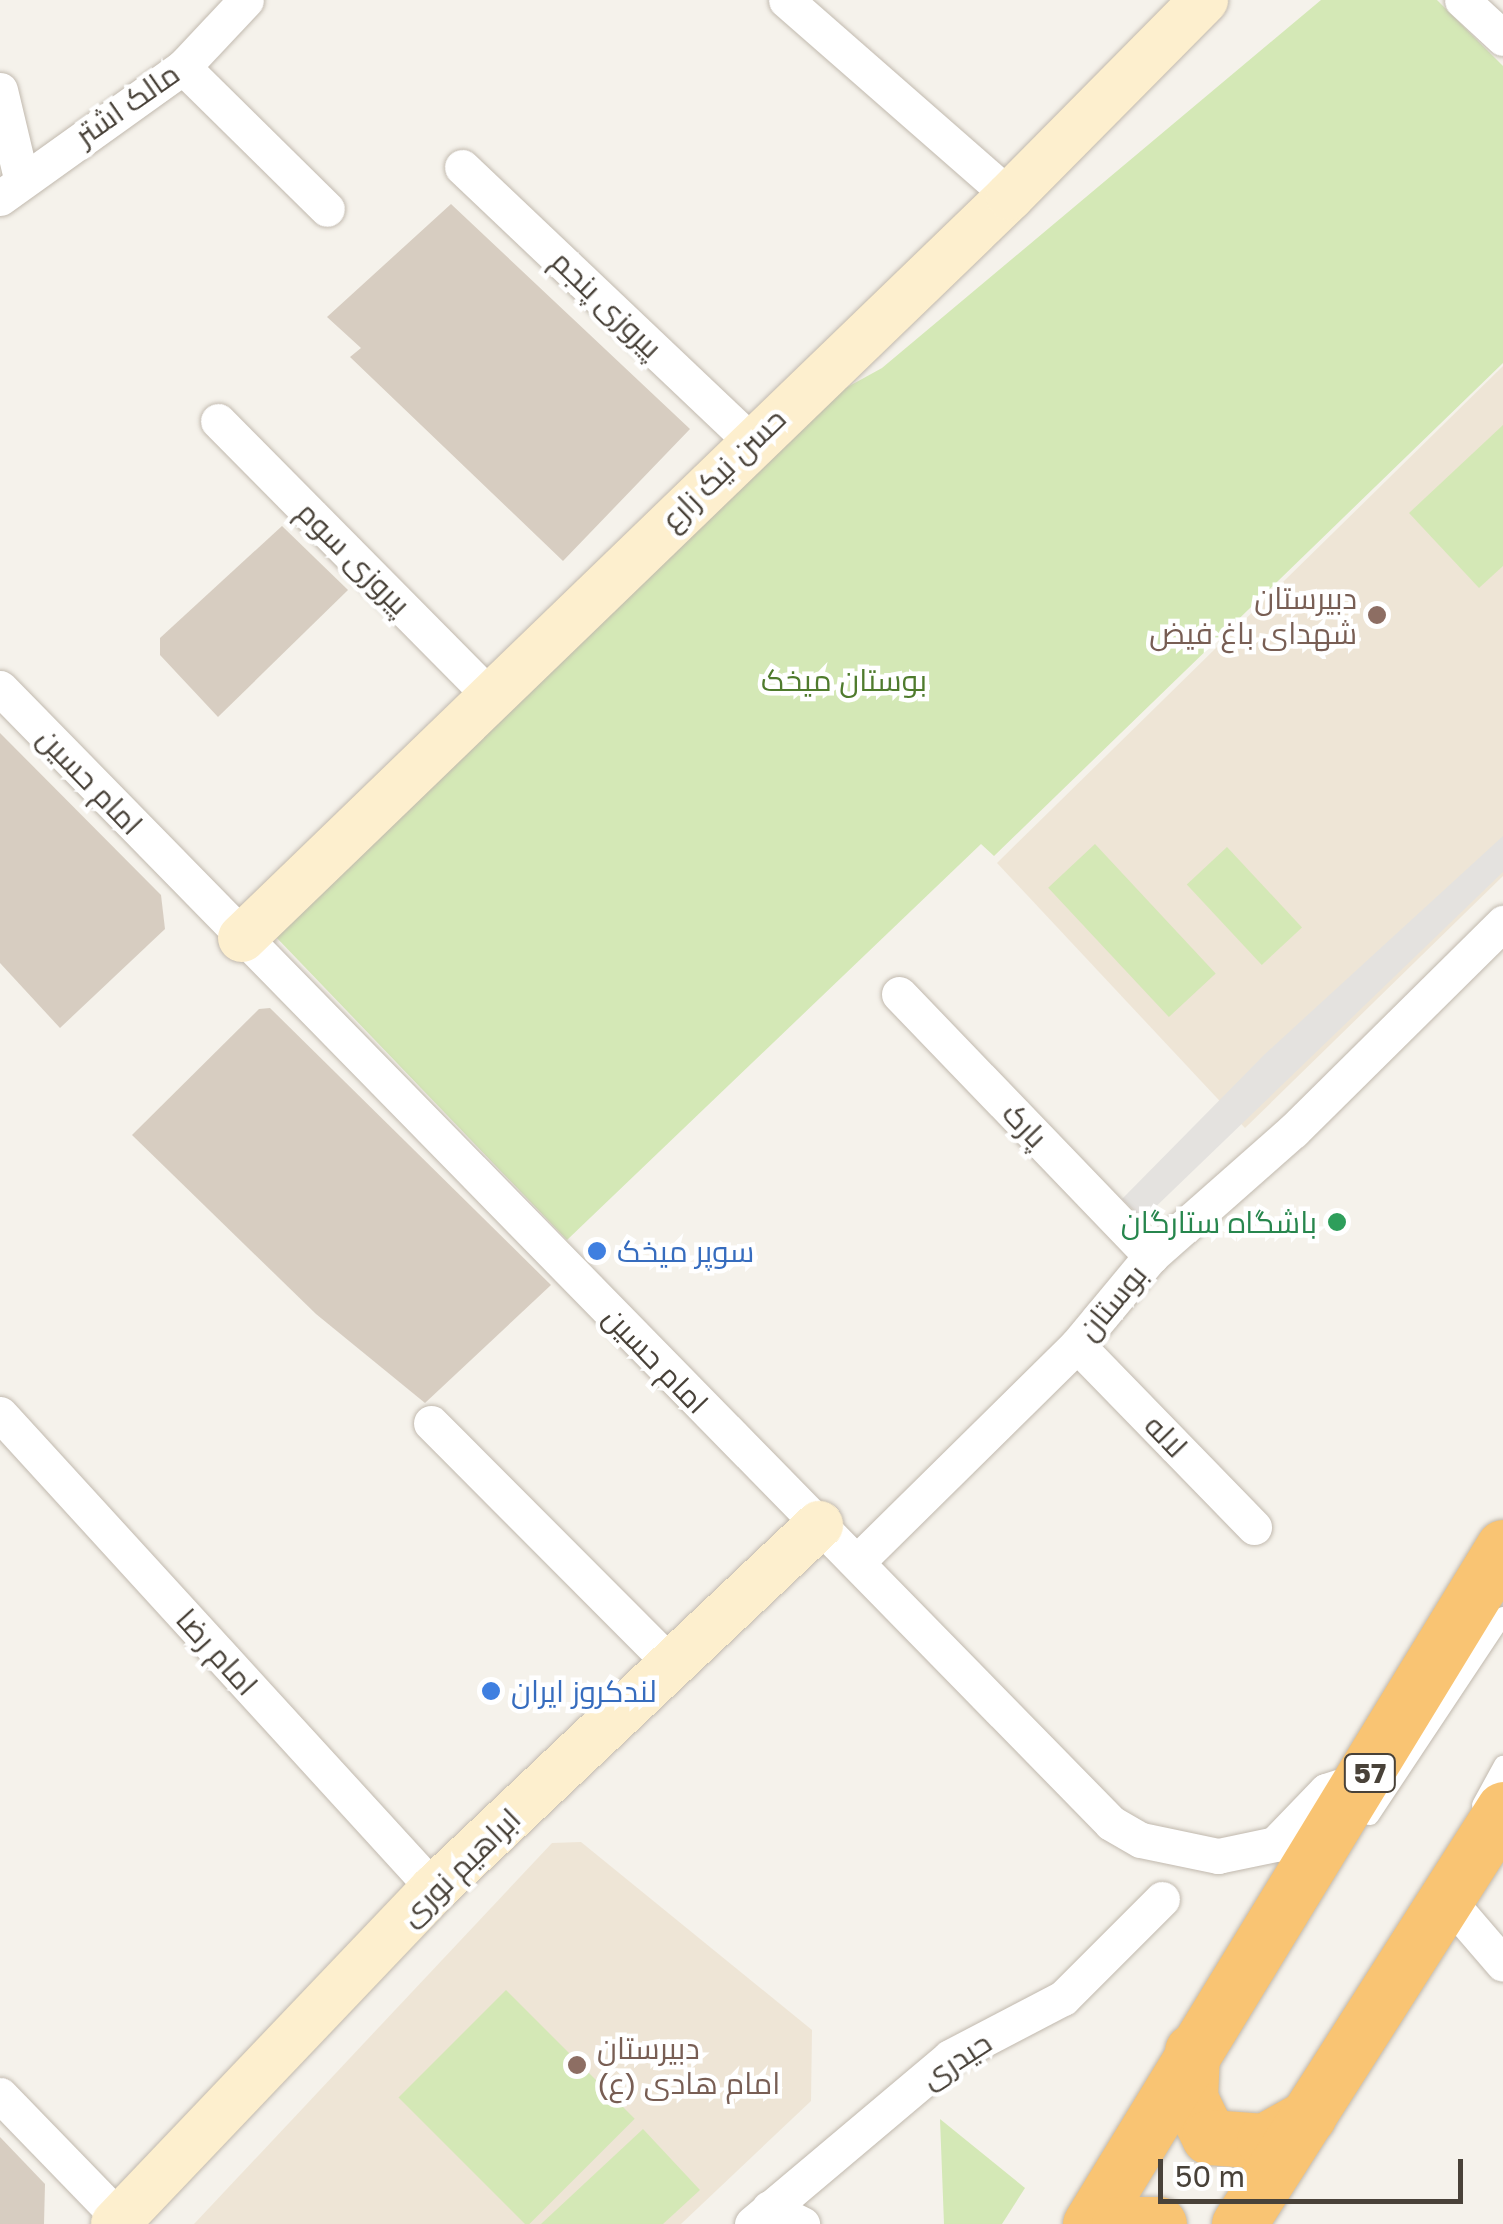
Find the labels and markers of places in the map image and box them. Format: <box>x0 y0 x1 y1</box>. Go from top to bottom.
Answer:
place label: دبیرستان شهدای باغ فیض <box>1149 580 1357 650</box>
marker: دبیرستان شهدای باغ فیض <box>1366 604 1388 626</box>
place label: باشگاه ستارگان <box>1121 1204 1317 1240</box>
marker: باشگاه ستارگان <box>1326 1211 1348 1233</box>
place label: سوپر میخک <box>617 1233 754 1269</box>
marker: سوپر میخک <box>586 1240 608 1262</box>
place label: لندکروز ایران <box>511 1673 657 1709</box>
marker: لندکروز ایران <box>480 1680 502 1702</box>
place label: دبیرستان امام هادی (ع) <box>597 2030 780 2100</box>
marker: دبیرستان امام هادی (ع) <box>566 2054 588 2076</box>

